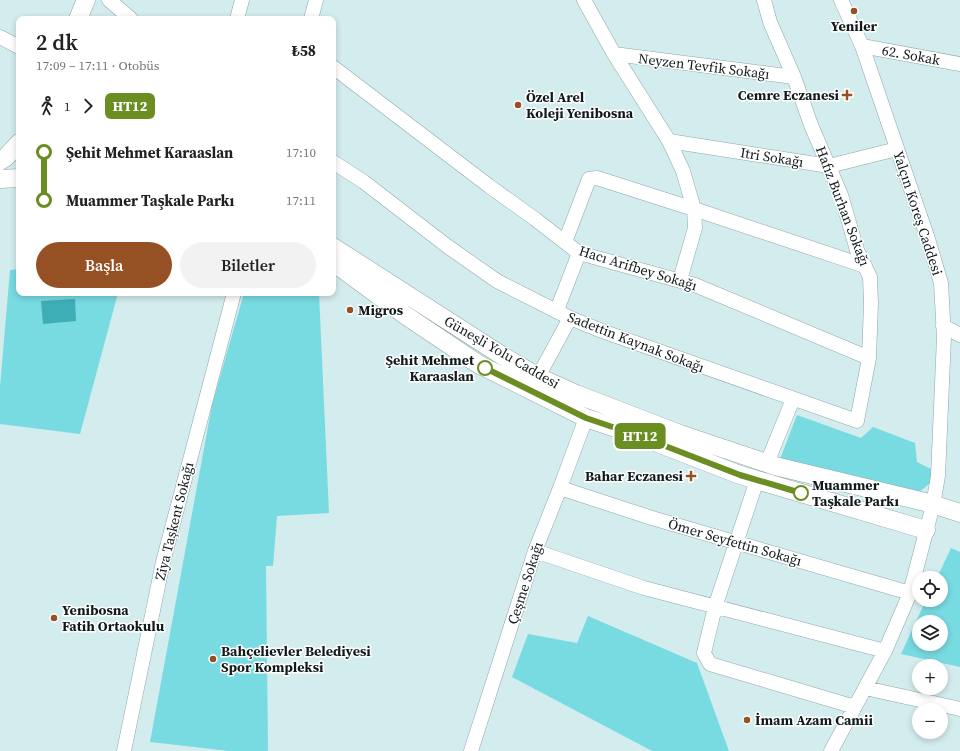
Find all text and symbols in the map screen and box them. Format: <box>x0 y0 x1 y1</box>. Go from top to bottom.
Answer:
marker: Yeniler <box>849 6 859 16</box>
place label: Yeniler <box>831 16 878 36</box>
text: 2 dk <box>36 27 78 57</box>
text: ₺58 <box>292 40 316 61</box>
street label: 62. Sokak <box>880 40 942 70</box>
street label: Neyzen Tevfik Sokağı <box>637 48 771 84</box>
text: 17:09 – 17:11 · Otobüs <box>36 57 160 74</box>
place label: Cemre Eczanesi <box>738 85 840 105</box>
place label: Özel Arel Koleji Yenibosna <box>526 87 634 123</box>
marker: Cemre Eczanesi <box>842 90 852 100</box>
icon: walk <box>36 95 58 117</box>
icon: forward <box>77 95 99 117</box>
text: HT12 <box>113 96 147 116</box>
text: 1 <box>64 98 71 115</box>
marker: Özel Arel Koleji Yenibosna <box>513 100 523 110</box>
text: Şehit Mehmet Karaaslan <box>66 142 233 163</box>
street label: Itri Sokağı <box>739 142 805 172</box>
street label: Hafız Burhan Sokağı <box>811 143 875 269</box>
text: 17:10 <box>286 144 316 161</box>
street label: Yalçın Koreş Caddesi <box>888 148 948 278</box>
text: Muammer Taşkale Parkı <box>66 190 234 211</box>
text: 17:11 <box>286 192 316 209</box>
street label: Hacı Arifbey Sokağı <box>576 241 700 295</box>
button: Başla <box>36 242 172 288</box>
button: Biletler <box>180 242 316 288</box>
place label: Migros <box>358 300 404 320</box>
marker: Migros <box>345 305 355 315</box>
street label: Sadettin Kaynak Sokağı <box>565 307 707 377</box>
street label: Güneşli Yolu Caddesi <box>441 311 563 393</box>
place label: Şehit Mehmet Karaaslan <box>385 350 475 386</box>
marker: Şehit Mehmet Karaaslan <box>477 360 493 376</box>
line badge: HT12 <box>612 423 668 449</box>
text: HT12 <box>623 426 657 446</box>
street label: Ziya Taşkent Sokağı <box>150 460 198 582</box>
place label: Bahar Eczanesi <box>585 466 684 486</box>
marker: Bahar Eczanesi <box>686 471 696 481</box>
place label: Muammer Taşkale Parkı <box>812 475 899 511</box>
marker: Muammer Taşkale Parkı <box>793 485 809 501</box>
street label: Ömer Seyfettin Sokağı <box>666 513 804 571</box>
street label: Çeşme Sokağı <box>502 539 548 627</box>
map controls <box>912 571 948 739</box>
button: locate <box>912 571 948 607</box>
place label: Yenibosna Fatih Ortaokulu <box>62 600 165 636</box>
marker: Yenibosna Fatih Ortaokulu <box>49 613 59 623</box>
button: layers <box>912 615 948 651</box>
place label: Bahçelievler Belediyesi Spor Kompleksi <box>221 641 371 677</box>
marker: Bahçelievler Belediyesi Spor Kompleksi <box>208 654 218 664</box>
button: + <box>912 659 948 695</box>
button: − <box>912 703 948 739</box>
place label: İmam Azam Camii <box>755 710 873 730</box>
marker: İmam Azam Camii <box>742 715 752 725</box>

